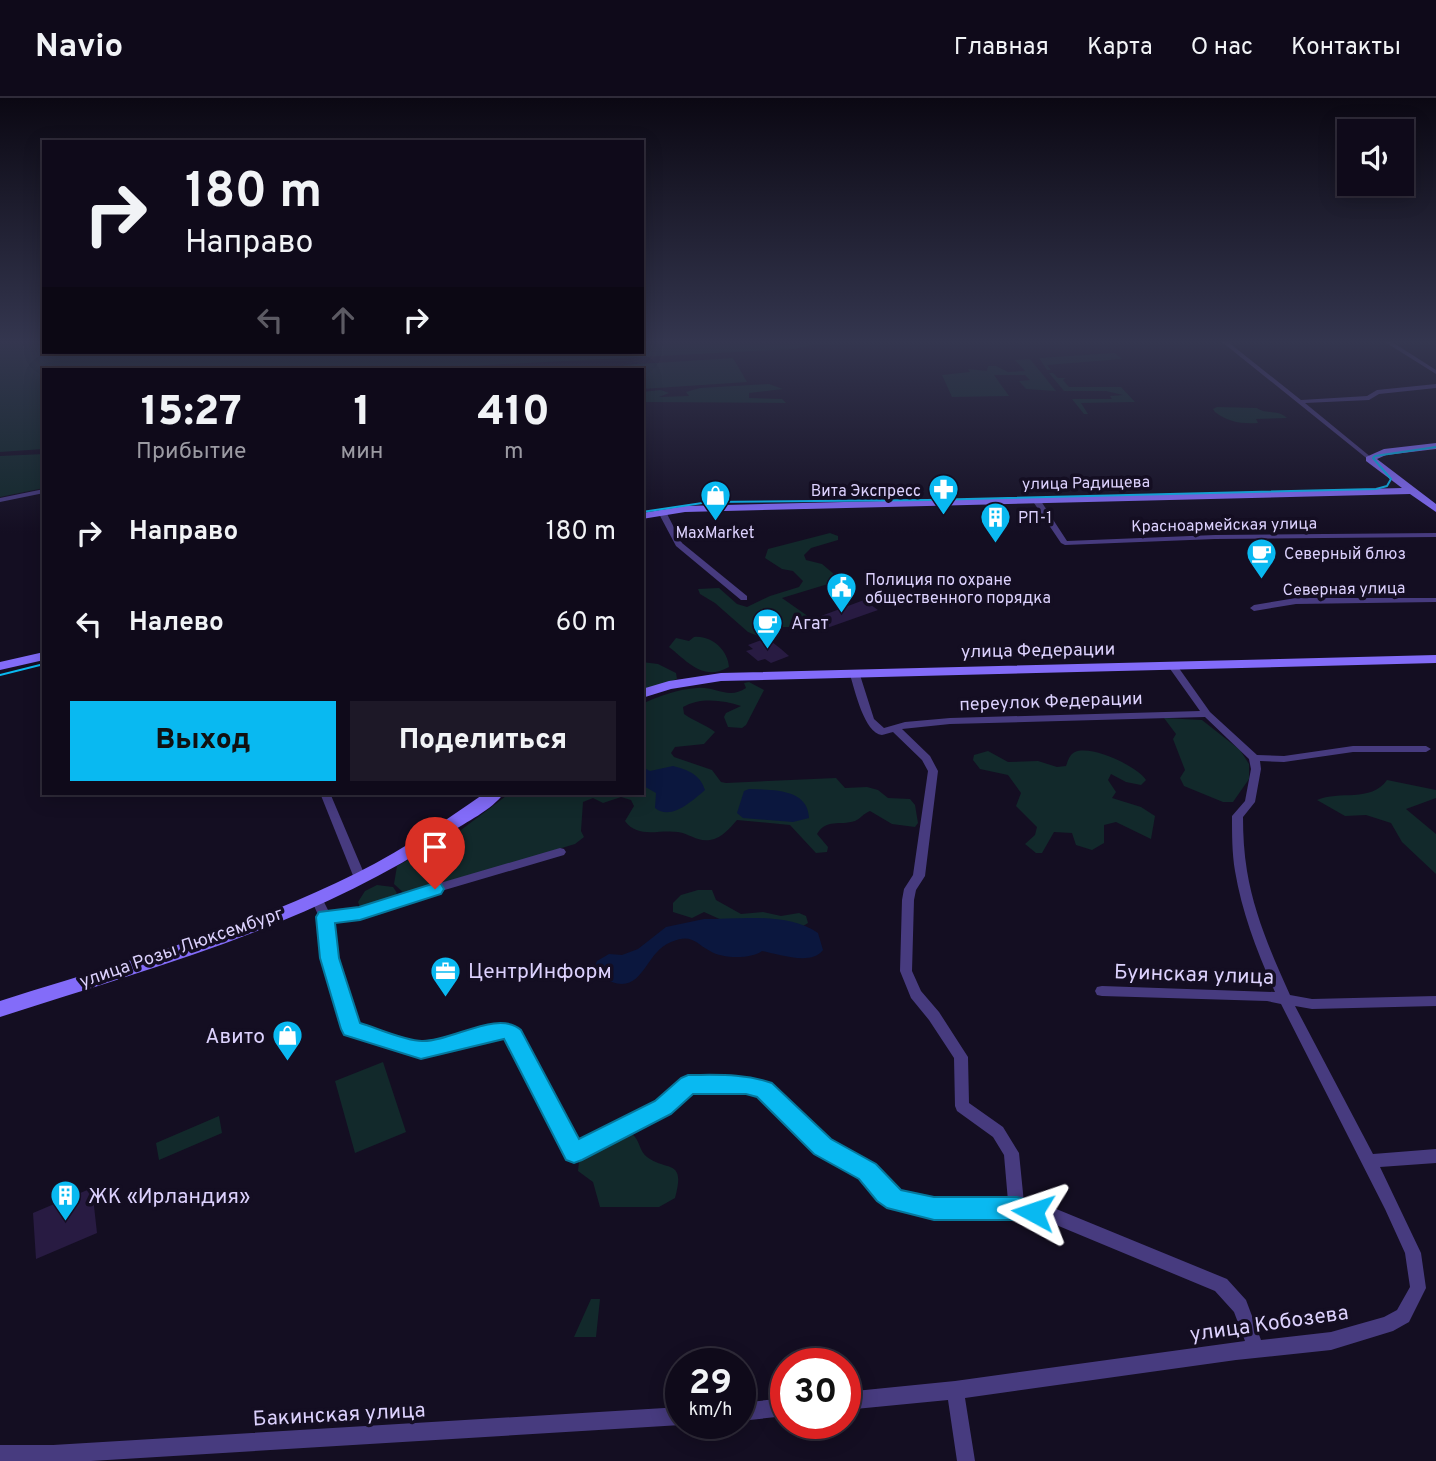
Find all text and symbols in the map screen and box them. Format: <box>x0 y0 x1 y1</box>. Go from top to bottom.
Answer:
text: Navio <box>35 27 123 69</box>
text: Главная <box>954 33 1049 63</box>
text: Карта <box>1087 33 1153 63</box>
text: О нас <box>1191 33 1253 63</box>
text: Контакты <box>1291 33 1401 63</box>
map controls <box>1337 119 1414 196</box>
button: sound <box>1337 119 1414 196</box>
text: 180 m <box>185 163 322 225</box>
icon: right <box>70 168 161 259</box>
text: Направо <box>185 224 313 264</box>
icon: left <box>251 301 289 339</box>
icon: ahead <box>324 301 362 339</box>
icon: right <box>397 301 435 339</box>
text: 15:27 <box>141 387 242 440</box>
text: 1 <box>353 387 371 440</box>
text: 410 <box>478 387 550 440</box>
text: Прибытие <box>136 438 246 467</box>
text: мин <box>341 438 383 467</box>
text: m <box>504 438 523 467</box>
pharmacy icon: Вита Экспресс <box>927 473 961 517</box>
street label: улица Радищева <box>1022 473 1150 495</box>
shop icon: MaxMarket <box>698 478 732 522</box>
place label: Вита Экспресс <box>811 482 921 502</box>
building icon: РП-1 <box>978 500 1012 544</box>
place label: РП-1 <box>1018 509 1052 529</box>
icon: right <box>70 514 108 552</box>
street label: Красноармейская улица <box>1131 514 1317 538</box>
text: Направо <box>129 516 238 549</box>
text: 180 m <box>546 516 616 549</box>
place label: MaxMarket <box>676 524 754 544</box>
cafe icon: Северный блюз <box>1244 536 1278 580</box>
place label: Северный блюз <box>1284 545 1406 565</box>
public building icon: Полиция по охране общественного порядка <box>825 571 859 615</box>
place label: Полиция по охране общественного порядка <box>865 571 1051 609</box>
street label: Северная улица <box>1283 579 1406 601</box>
icon: left <box>70 605 108 643</box>
cafe icon: Агат <box>751 606 785 650</box>
text: Налево <box>129 607 224 640</box>
text: 60 m <box>556 607 616 640</box>
place label: Агат <box>791 613 829 636</box>
street label: улица Федерации <box>961 639 1115 664</box>
street label: переулок Федерации <box>959 688 1143 717</box>
button: Выход <box>70 701 336 781</box>
button: Поделиться <box>350 701 616 781</box>
pin <box>405 817 465 889</box>
icon: arrive <box>416 828 454 866</box>
street label: улица Розы Люксембург <box>77 903 287 994</box>
office icon: ЦентрИнформ <box>428 954 462 998</box>
place label: ЦентрИнформ <box>468 959 612 986</box>
street label: Буинская улица <box>1113 959 1274 992</box>
shop icon: Авито <box>271 1019 305 1063</box>
place label: Авито <box>205 1024 265 1051</box>
position arrow <box>996 1175 1070 1249</box>
building icon: ЖК «Ирландия» <box>48 1179 82 1223</box>
place label: ЖК «Ирландия» <box>88 1184 250 1211</box>
street label: улица Кобозева <box>1188 1300 1350 1349</box>
speed limit sign: 30 <box>770 1348 861 1439</box>
text: 29 <box>689 1362 732 1406</box>
street label: Бакинская улица <box>252 1397 426 1434</box>
text: km/h <box>689 1399 732 1422</box>

